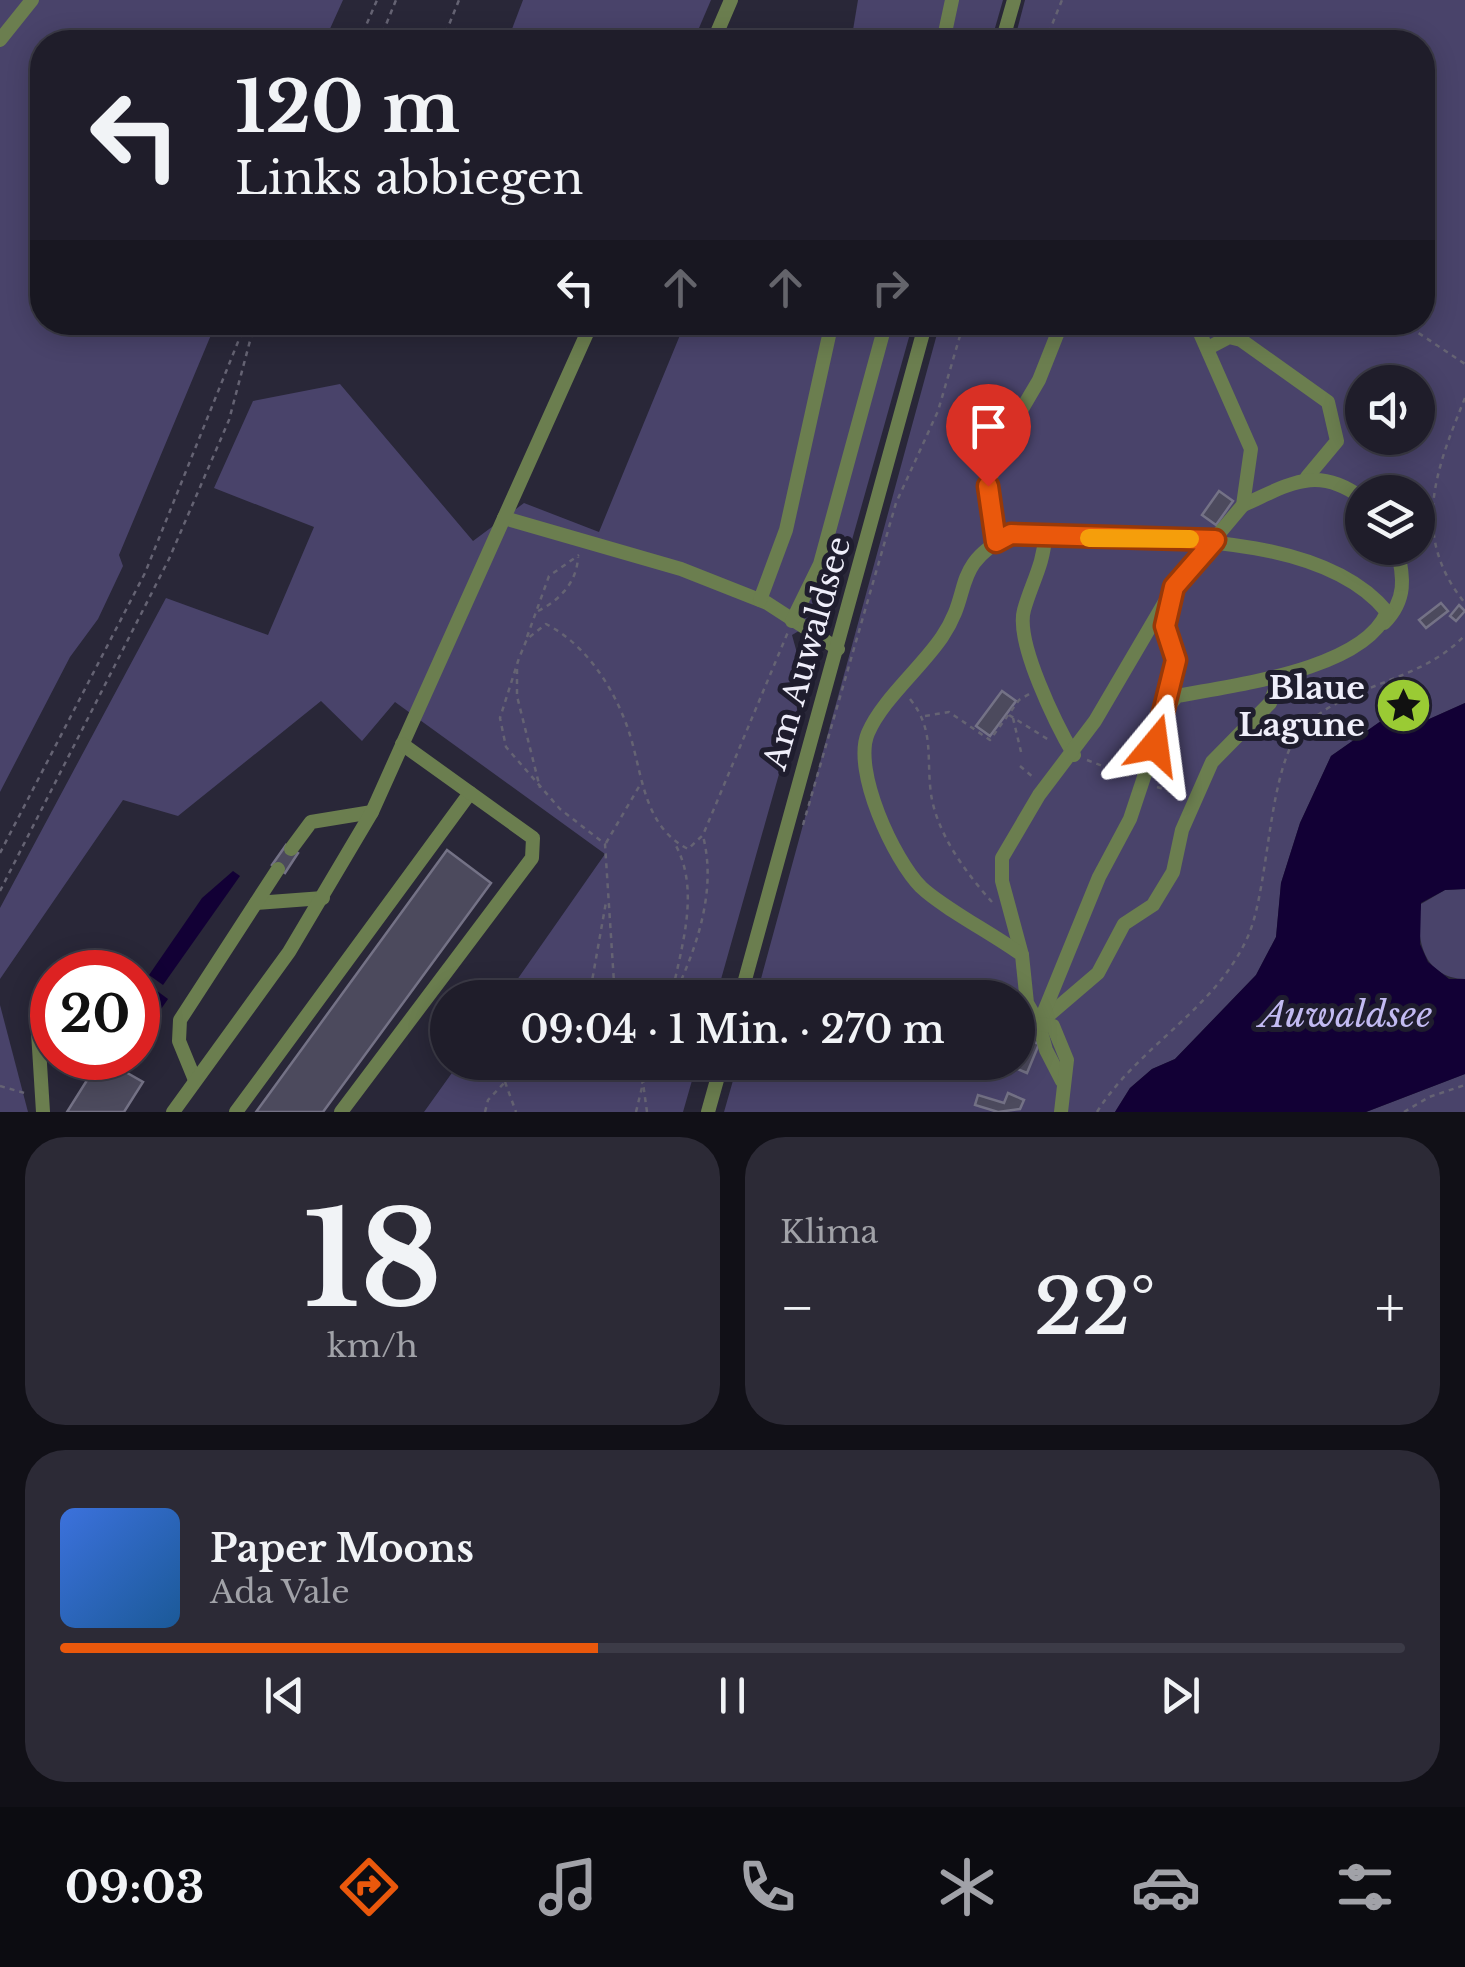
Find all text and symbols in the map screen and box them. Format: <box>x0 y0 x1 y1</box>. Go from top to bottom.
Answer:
text: 120 m <box>235 64 460 151</box>
icon: left <box>70 70 200 200</box>
text: Links abbiegen <box>235 150 584 206</box>
icon: left <box>548 260 603 315</box>
icon: ahead <box>653 260 708 315</box>
icon: ahead <box>758 260 813 315</box>
icon: right <box>863 260 918 315</box>
map controls <box>1345 365 1435 565</box>
button: sound <box>1345 365 1435 455</box>
pin <box>946 384 1031 487</box>
icon: arrive <box>961 399 1016 454</box>
button: layers <box>1345 475 1435 565</box>
street label: Am Auwaldsee <box>754 532 859 775</box>
place label: Blaue Lagune <box>1238 668 1365 745</box>
place icon: Blaue Lagune <box>1374 676 1434 736</box>
position arrow <box>1103 693 1207 797</box>
speed limit sign: 20 <box>30 950 160 1080</box>
water label: Auwaldsee <box>1256 993 1432 1036</box>
text: 09:04 · 1 Min. · 270 m <box>520 1006 945 1053</box>
text: 18 <box>303 1180 442 1341</box>
text: Klima <box>780 1212 878 1252</box>
text: 22° <box>1034 1261 1155 1354</box>
text: − <box>780 1274 815 1342</box>
text: + <box>1375 1274 1405 1342</box>
text: km/h <box>327 1326 418 1366</box>
text: Paper Moons <box>210 1525 474 1572</box>
text: Ada Vale <box>210 1572 350 1612</box>
icon: previous <box>257 1668 312 1723</box>
icon: pause <box>705 1668 760 1723</box>
icon: next <box>1153 1668 1208 1723</box>
icon: directions <box>334 1852 404 1922</box>
icon: music <box>533 1852 603 1922</box>
icon: phone <box>732 1852 802 1922</box>
icon: climate <box>932 1852 1002 1922</box>
icon: car <box>1131 1852 1201 1922</box>
icon: filters <box>1330 1852 1400 1922</box>
text: 09:03 <box>65 1859 204 1915</box>

